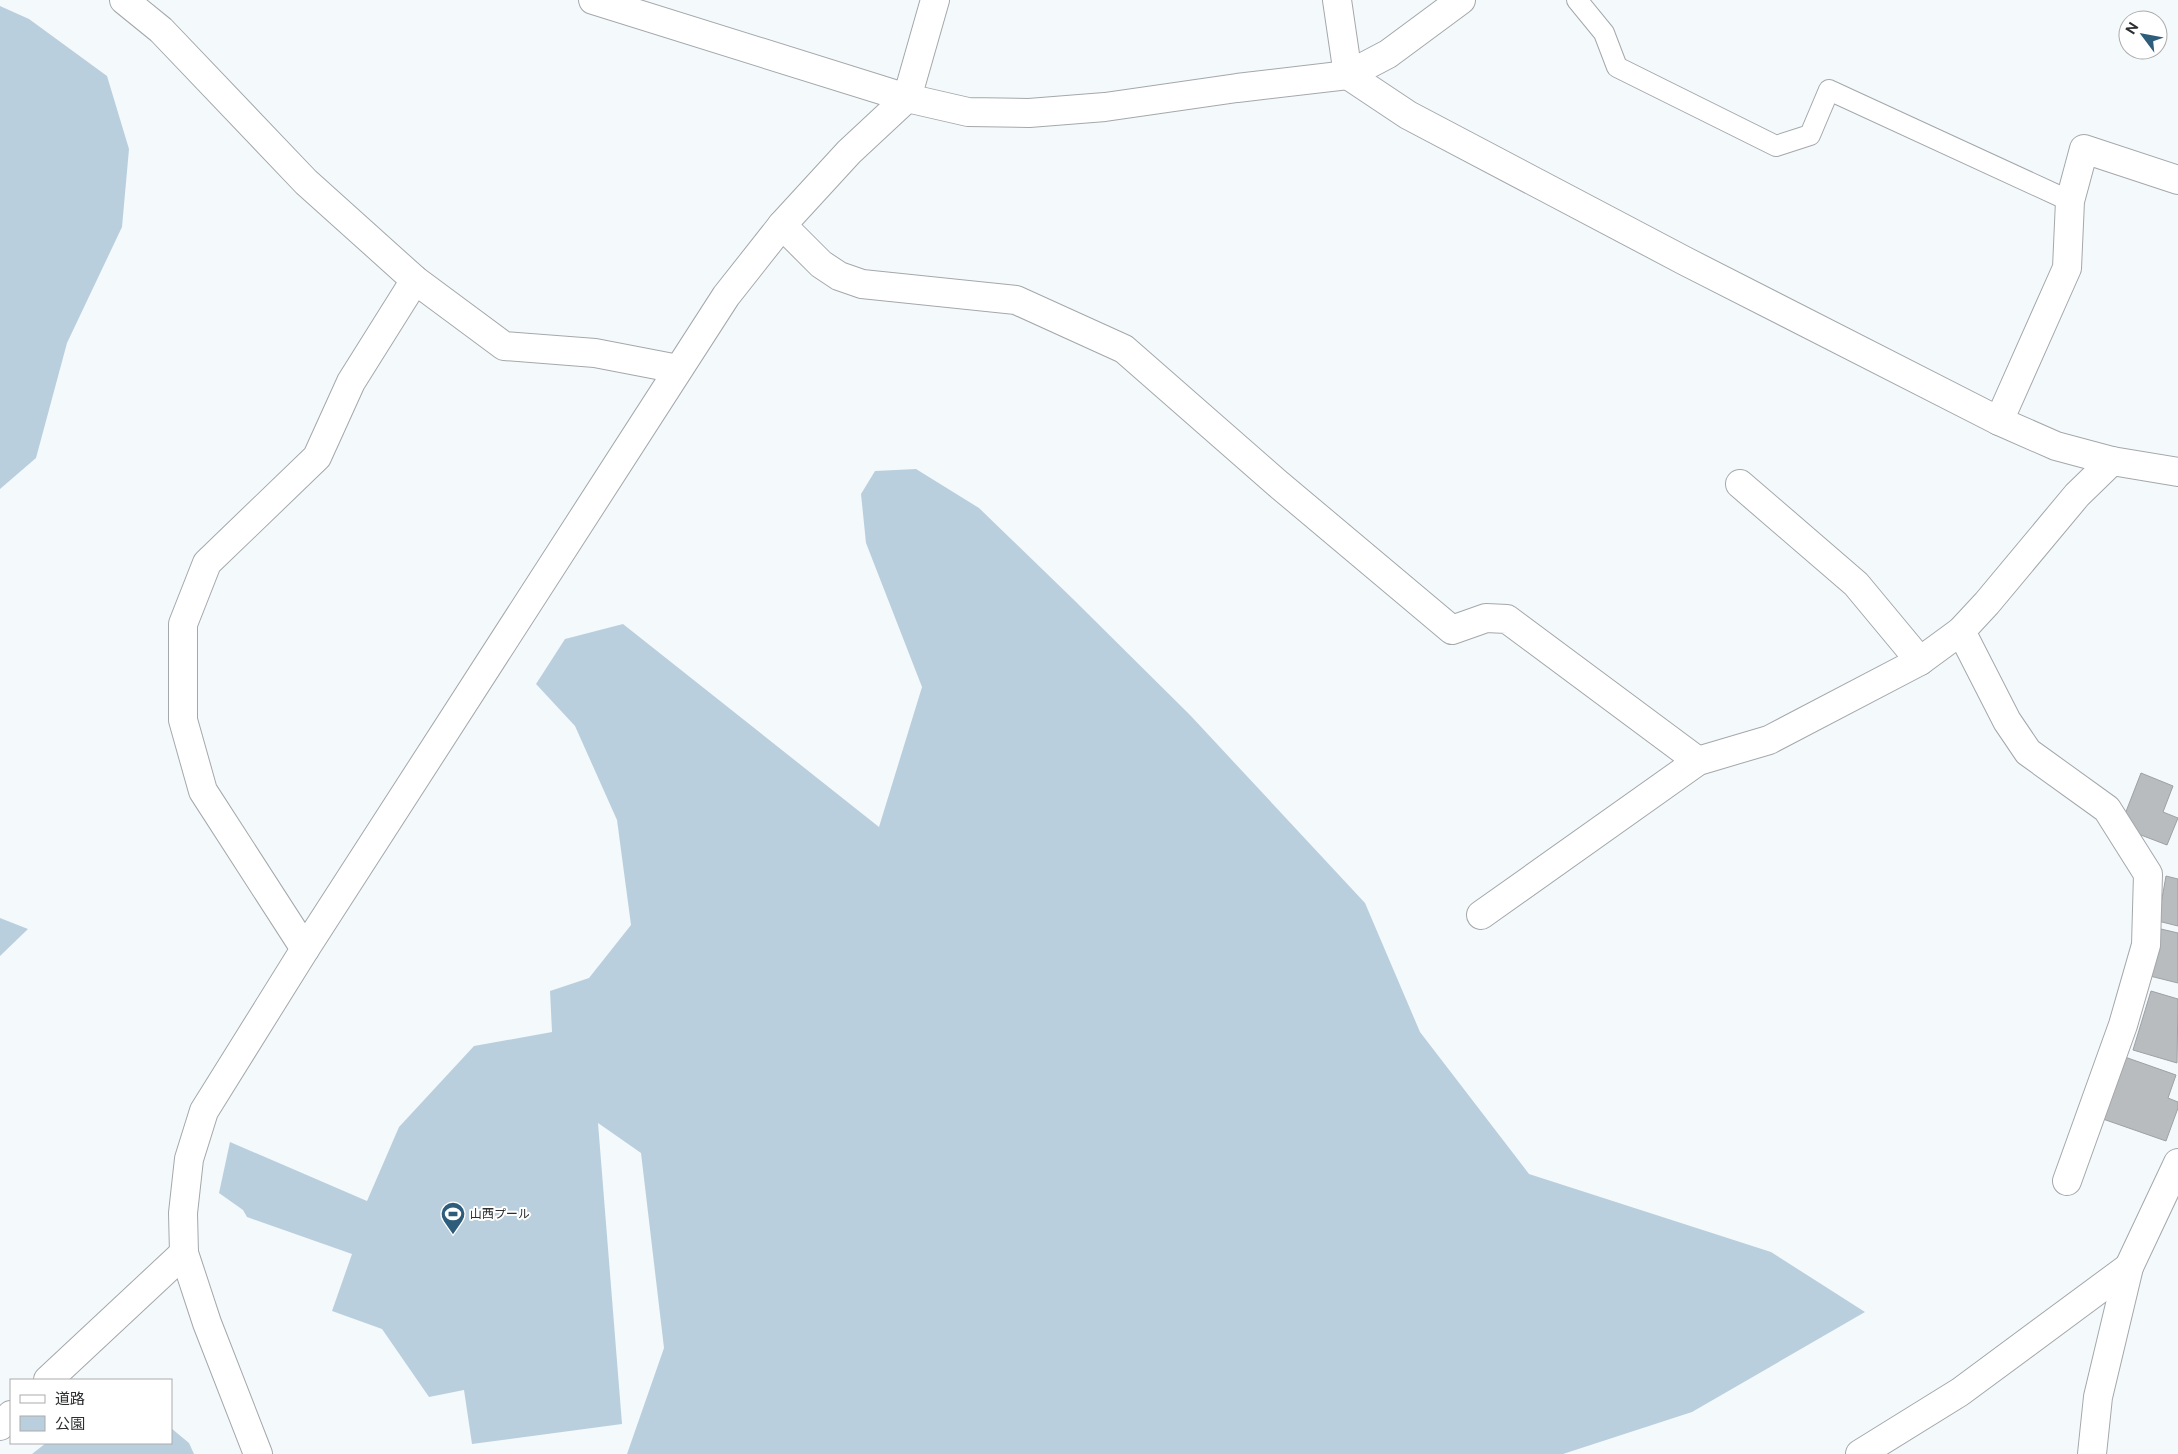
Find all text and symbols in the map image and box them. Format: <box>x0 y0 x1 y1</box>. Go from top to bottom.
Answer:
north arrow <box>2118 10 2168 60</box>
text: N <box>2122 19 2142 37</box>
sports icon: 山西プール <box>440 1201 466 1235</box>
place label: 山西プール <box>470 1207 530 1221</box>
legend <box>10 1379 172 1444</box>
text: 道路 <box>55 1390 85 1407</box>
text: 公園 <box>55 1415 85 1432</box>

